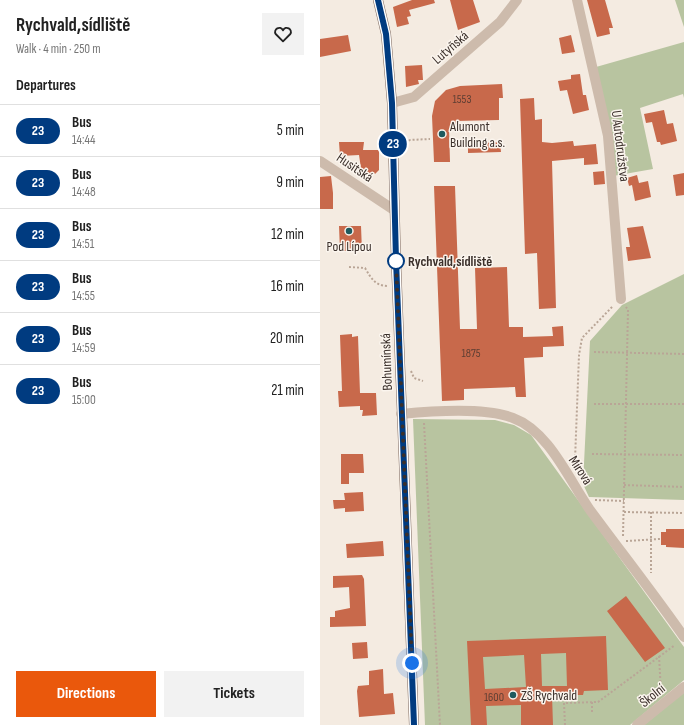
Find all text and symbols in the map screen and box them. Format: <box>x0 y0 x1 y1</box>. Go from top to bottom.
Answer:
button: heart <box>262 13 304 55</box>
text: Rychvald,sídliště <box>16 14 130 37</box>
street label: Lutyňská <box>429 27 472 68</box>
text: Walk · 4 min · 250 m <box>16 41 101 57</box>
text: Departures <box>16 76 76 95</box>
house number: 1553 <box>453 92 471 107</box>
street label: U Autodružstva <box>608 109 633 183</box>
text: Bus <box>72 113 91 132</box>
place label: Alumont Building a.s. <box>449 118 505 151</box>
text: 5 min <box>277 121 304 140</box>
text: 23 <box>32 122 44 139</box>
marker: Alumont Building a.s. <box>437 129 447 139</box>
line badge: 23 <box>375 131 411 157</box>
text: 14:44 <box>72 132 95 148</box>
text: 23 <box>387 135 399 152</box>
street label: Husitská <box>333 149 376 186</box>
text: Bus <box>72 165 91 184</box>
text: 9 min <box>276 173 304 192</box>
text: 23 <box>32 174 44 191</box>
text: 14:48 <box>72 184 96 200</box>
text: Bus <box>72 217 91 236</box>
text: 12 min <box>271 225 304 244</box>
text: 23 <box>32 226 44 243</box>
marker: Pod Lípou <box>344 226 354 236</box>
text: 14:51 <box>72 236 94 252</box>
place label: Pod Lípou <box>326 238 372 255</box>
marker: Rychvald,sídliště <box>387 252 405 270</box>
place label: Rychvald,sídliště <box>408 253 492 270</box>
text: Bus <box>72 269 91 288</box>
text: 16 min <box>271 277 304 296</box>
text: 23 <box>32 278 44 295</box>
text: 14:55 <box>72 288 95 304</box>
text: Bus <box>72 321 91 340</box>
text: 20 min <box>270 329 304 348</box>
text: 23 <box>32 330 44 347</box>
street label: Bohumínská <box>377 333 396 391</box>
text: 14:59 <box>72 340 95 356</box>
house number: 1875 <box>461 346 481 361</box>
text: Bus <box>72 373 91 392</box>
text: 21 min <box>271 381 304 400</box>
text: 23 <box>32 382 44 399</box>
text: 15:00 <box>72 392 96 408</box>
street label: Mírová <box>565 453 596 488</box>
your location <box>402 653 422 673</box>
button: Directions <box>16 671 156 717</box>
button: Tickets <box>164 671 304 717</box>
street label: Školní <box>636 680 669 711</box>
place label: ZŠ Rychvald <box>521 687 577 704</box>
house number: 1600 <box>484 690 504 705</box>
marker: ZŠ Rychvald <box>508 690 518 700</box>

